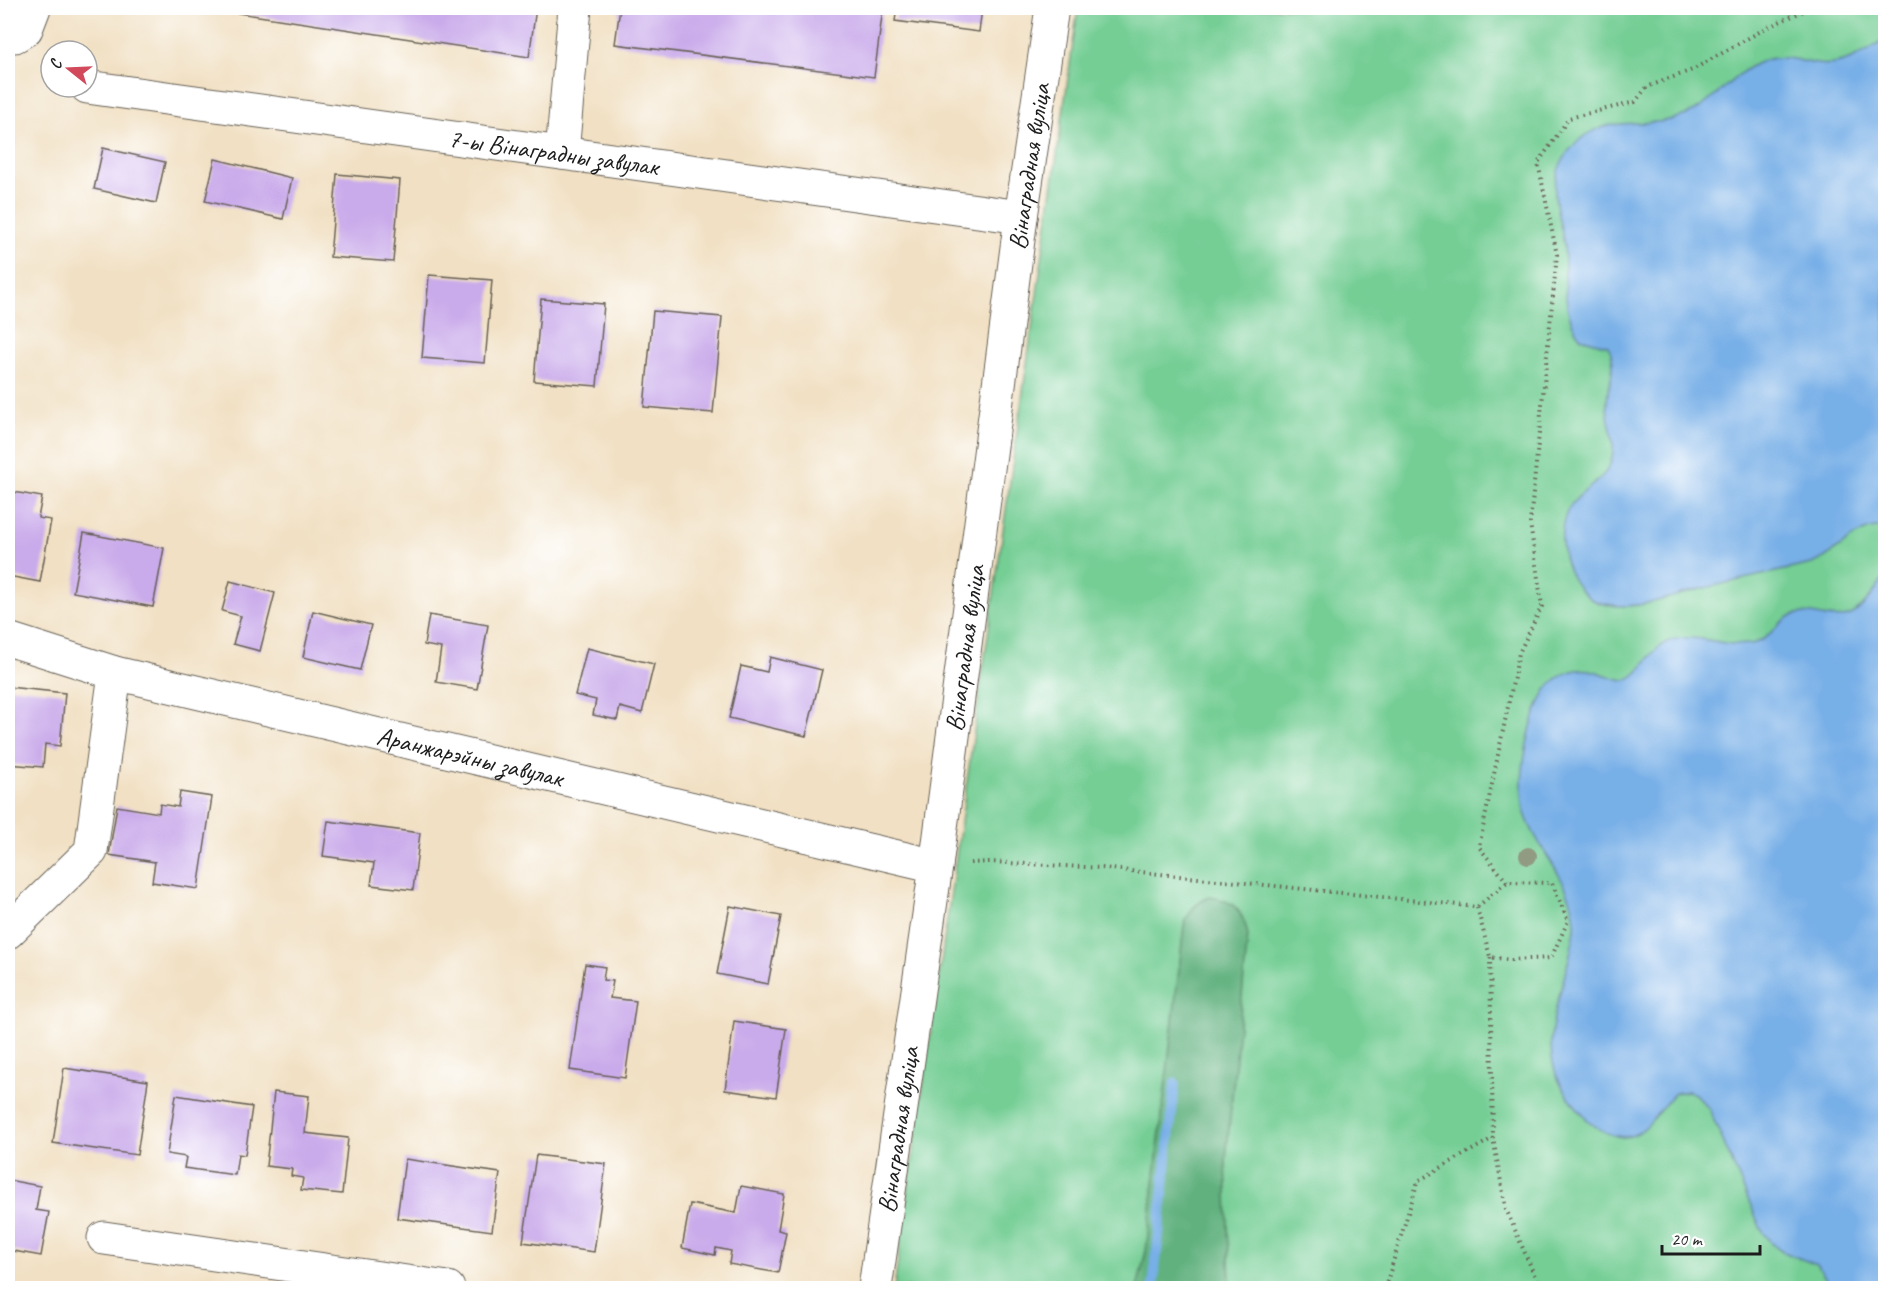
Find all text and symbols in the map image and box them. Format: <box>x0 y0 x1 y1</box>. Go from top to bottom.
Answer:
north arrow <box>39 39 99 99</box>
text: С <box>45 56 67 72</box>
street label: Вінаградная вуліца <box>1000 80 1057 251</box>
street label: 7-ы Вінаградны завулак <box>446 121 663 183</box>
street label: Вінаградная вуліца <box>937 562 992 733</box>
street label: Аранжарэйны завулак <box>374 719 569 795</box>
street label: Вінаградная вуліца <box>870 1043 926 1215</box>
scale bar <box>1662 1218 1760 1256</box>
text: 20 m <box>1671 1228 1704 1250</box>

